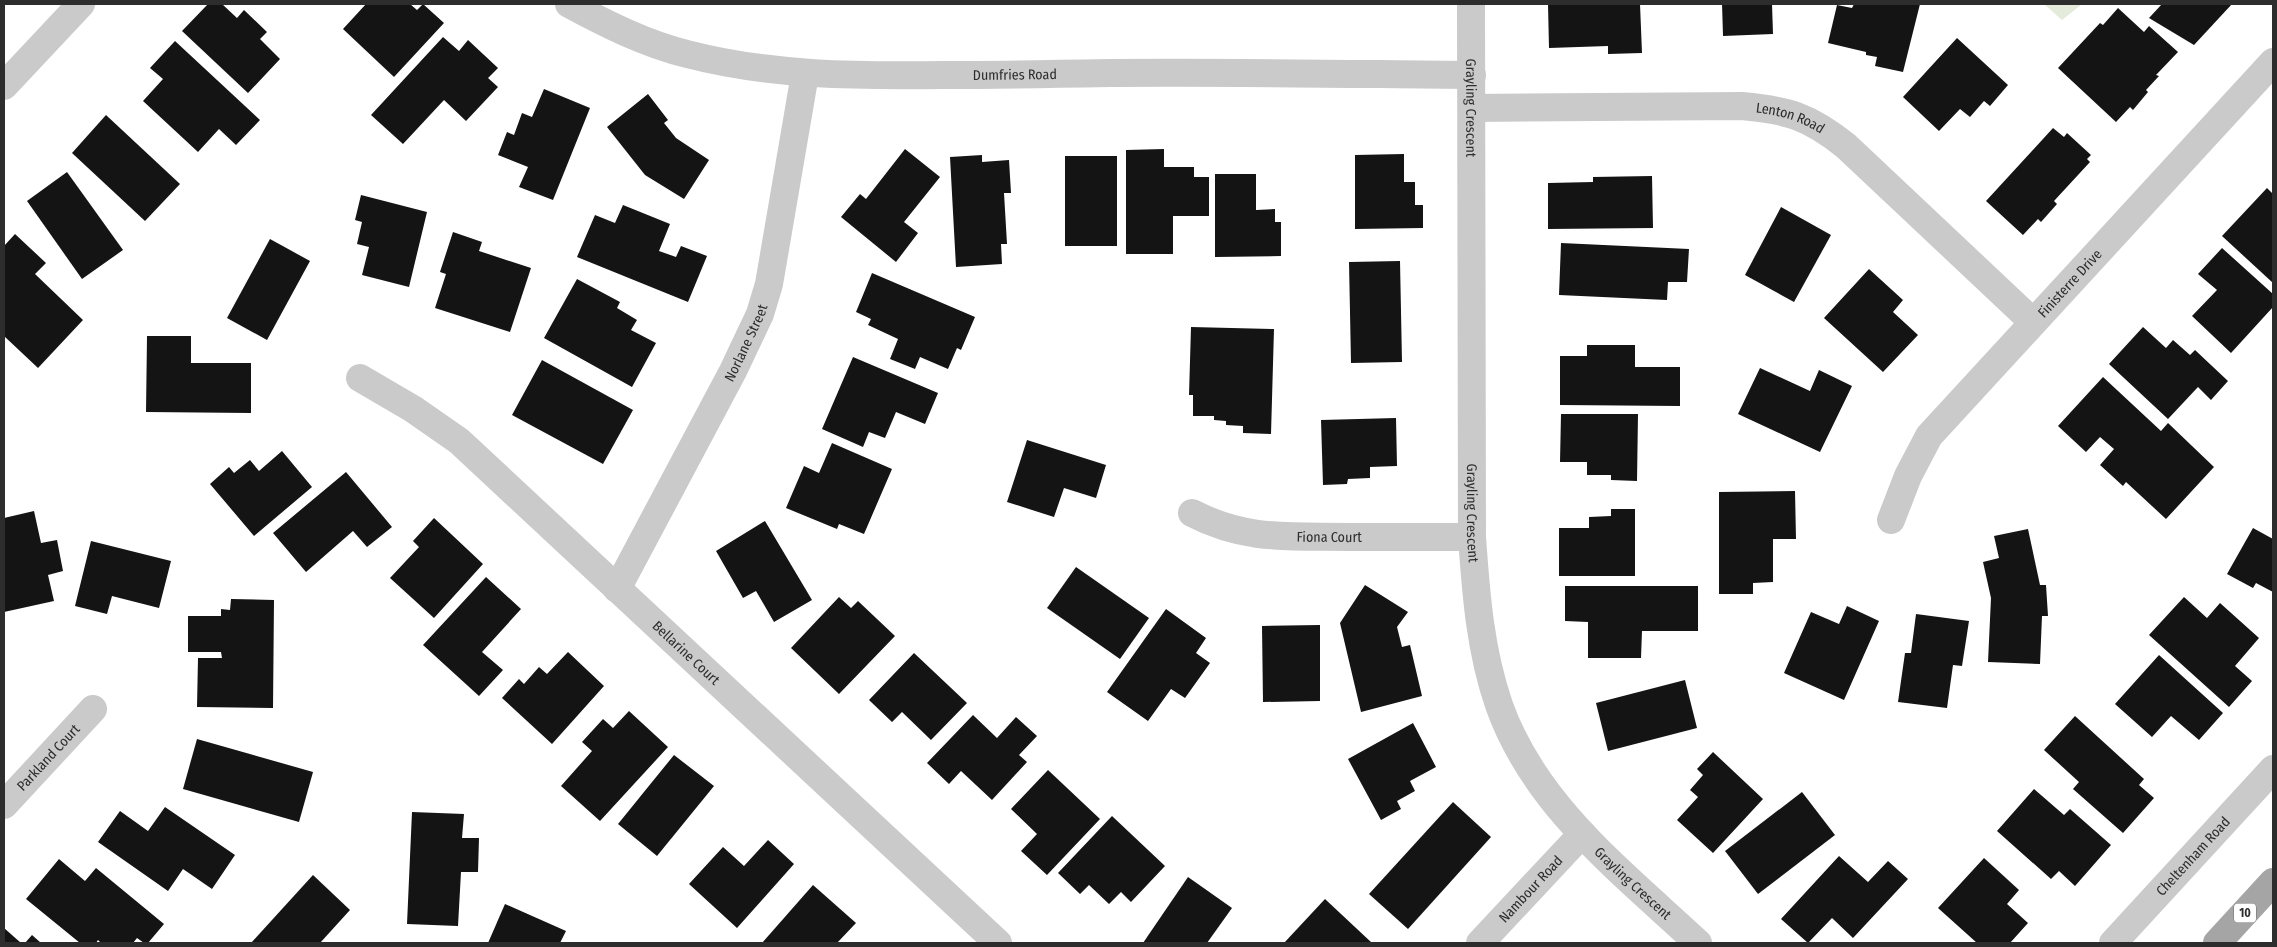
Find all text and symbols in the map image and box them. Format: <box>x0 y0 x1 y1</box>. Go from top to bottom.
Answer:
street label: Grayling Crescent <box>1463 59 1480 158</box>
street label: Dumfries Road <box>973 65 1057 83</box>
street label: Lenton Road <box>1755 99 1828 137</box>
street label: Finisterre Drive <box>2034 245 2105 321</box>
street label: Norlane Street <box>721 302 771 384</box>
street label: Grayling Crescent <box>1463 464 1482 563</box>
street label: Fiona Court <box>1297 528 1362 546</box>
street label: Bellarine Court <box>649 617 724 688</box>
street label: Parkland Court <box>13 720 83 794</box>
street label: Cheltenham Road <box>2152 813 2233 899</box>
street label: Grayling Crescent <box>1591 843 1675 923</box>
street label: Nambour Road <box>1495 852 1566 926</box>
road number: 10 <box>2234 904 2256 922</box>

